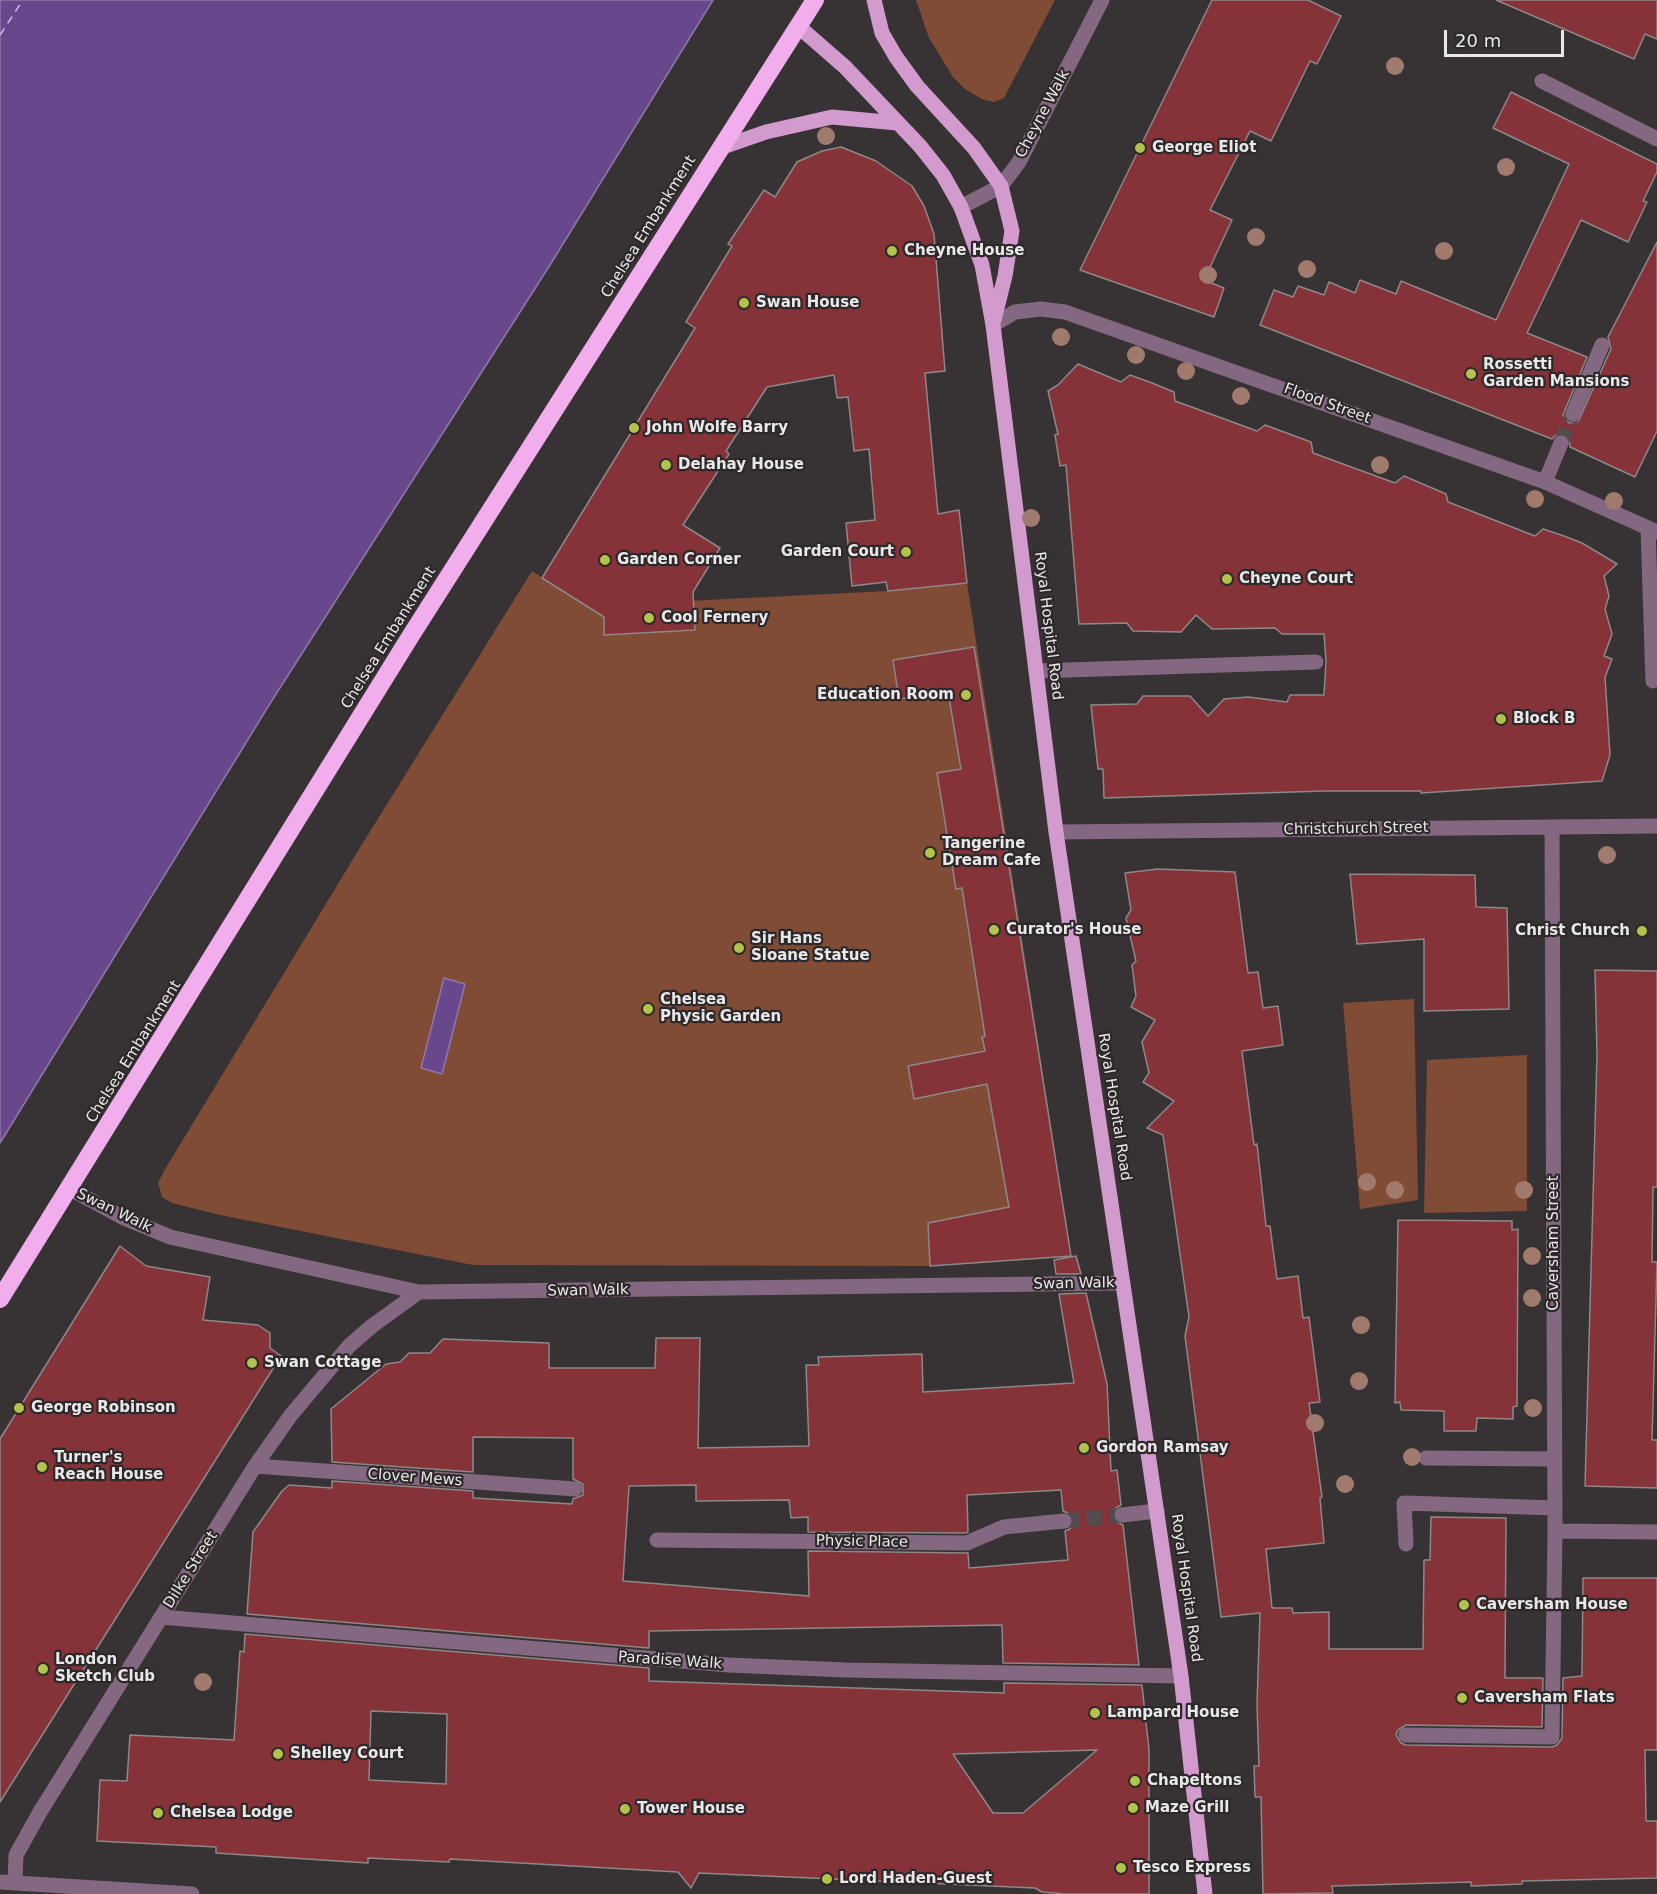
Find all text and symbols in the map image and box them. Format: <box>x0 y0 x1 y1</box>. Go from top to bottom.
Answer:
scale bar <box>1447 18 1567 56</box>
text: 20 m <box>1455 30 1501 51</box>
street label: Cheyne Walk <box>1012 67 1074 161</box>
place label: George Eliot <box>1152 139 1256 157</box>
marker: George Eliot <box>1133 141 1147 155</box>
street label: Chelsea Embankment <box>598 152 700 302</box>
place label: Cheyne House <box>904 242 1024 260</box>
marker: Cheyne House <box>885 244 899 258</box>
place label: Swan House <box>756 294 859 312</box>
marker: Swan House <box>737 296 751 310</box>
place label: Rossetti Garden Mansions <box>1483 356 1629 391</box>
marker: Rossetti Garden Mansions <box>1464 367 1478 381</box>
street label: Flood Street <box>1281 380 1373 428</box>
place label: John Wolfe Barry <box>646 419 788 437</box>
marker: John Wolfe Barry <box>627 421 641 435</box>
place label: Delahay House <box>678 456 804 474</box>
marker: Delahay House <box>659 458 673 472</box>
place label: Garden Court <box>781 543 894 561</box>
marker: Garden Court <box>899 545 913 559</box>
place label: Garden Corner <box>617 551 741 569</box>
street label: Royal Hospital Road <box>1030 551 1066 701</box>
marker: Garden Corner <box>598 553 612 567</box>
street label: Chelsea Embankment <box>338 563 440 713</box>
place label: Cheyne Court <box>1239 570 1353 588</box>
marker: Cheyne Court <box>1220 572 1234 586</box>
place label: Cool Fernery <box>661 609 768 627</box>
marker: Cool Fernery <box>642 611 656 625</box>
place label: Education Room <box>817 686 954 704</box>
marker: Education Room <box>959 688 973 702</box>
place label: Block B <box>1513 710 1575 728</box>
marker: Block B <box>1494 712 1508 726</box>
street label: Christchurch Street <box>1283 819 1429 839</box>
place label: Tangerine Dream Cafe <box>942 835 1041 870</box>
marker: Tangerine Dream Cafe <box>923 846 937 860</box>
place label: Curator's House <box>1006 921 1141 939</box>
place label: Christ Church <box>1515 922 1630 940</box>
marker: Curator's House <box>987 923 1001 937</box>
marker: Christ Church <box>1635 924 1649 938</box>
place label: Sir Hans Sloane Statue <box>751 930 870 965</box>
marker: Sir Hans Sloane Statue <box>732 941 746 955</box>
street label: Chelsea Embankment <box>83 977 185 1127</box>
place label: Chelsea Physic Garden <box>660 991 781 1026</box>
marker: Chelsea Physic Garden <box>641 1002 655 1016</box>
street label: Royal Hospital Road <box>1093 1032 1135 1182</box>
street label: Caversham Street <box>1545 1175 1563 1311</box>
street label: Swan Walk <box>74 1185 154 1237</box>
street label: Swan Walk <box>1033 1274 1115 1294</box>
street label: Swan Walk <box>547 1281 629 1301</box>
place label: Swan Cottage <box>264 1354 381 1372</box>
marker: Swan Cottage <box>245 1356 259 1370</box>
place label: George Robinson <box>31 1399 176 1417</box>
marker: George Robinson <box>12 1401 26 1415</box>
place label: Gordon Ramsay <box>1096 1439 1229 1457</box>
marker: Gordon Ramsay <box>1077 1441 1091 1455</box>
place label: Turner's Reach House <box>54 1449 163 1484</box>
marker: Turner's Reach House <box>35 1460 49 1474</box>
street label: Clover Mews <box>367 1466 463 1490</box>
street label: Royal Hospital Road <box>1167 1513 1205 1663</box>
street label: Dilke Street <box>160 1528 222 1612</box>
street label: Physic Place <box>816 1532 908 1552</box>
place label: Caversham House <box>1476 1596 1628 1614</box>
marker: Caversham House <box>1457 1598 1471 1612</box>
street label: Paradise Walk <box>617 1648 723 1674</box>
place label: London Sketch Club <box>55 1651 155 1686</box>
marker: London Sketch Club <box>36 1662 50 1676</box>
place label: Caversham Flats <box>1474 1689 1615 1707</box>
marker: Caversham Flats <box>1455 1691 1469 1705</box>
place label: Lampard House <box>1107 1704 1239 1722</box>
marker: Lampard House <box>1088 1706 1102 1720</box>
place label: Shelley Court <box>290 1745 404 1763</box>
marker: Shelley Court <box>271 1747 285 1761</box>
place label: Chapeltons <box>1147 1772 1242 1790</box>
marker: Chapeltons <box>1128 1774 1142 1788</box>
place label: Maze Grill <box>1145 1799 1229 1817</box>
place label: Tower House <box>637 1800 745 1818</box>
marker: Maze Grill <box>1126 1801 1140 1815</box>
marker: Tower House <box>618 1802 632 1816</box>
place label: Chelsea Lodge <box>170 1804 293 1822</box>
marker: Chelsea Lodge <box>151 1806 165 1820</box>
place label: Tesco Express <box>1133 1859 1251 1877</box>
marker: Tesco Express <box>1114 1861 1128 1875</box>
place label: Lord Haden-Guest <box>839 1870 992 1888</box>
marker: Lord Haden-Guest <box>820 1872 834 1886</box>

